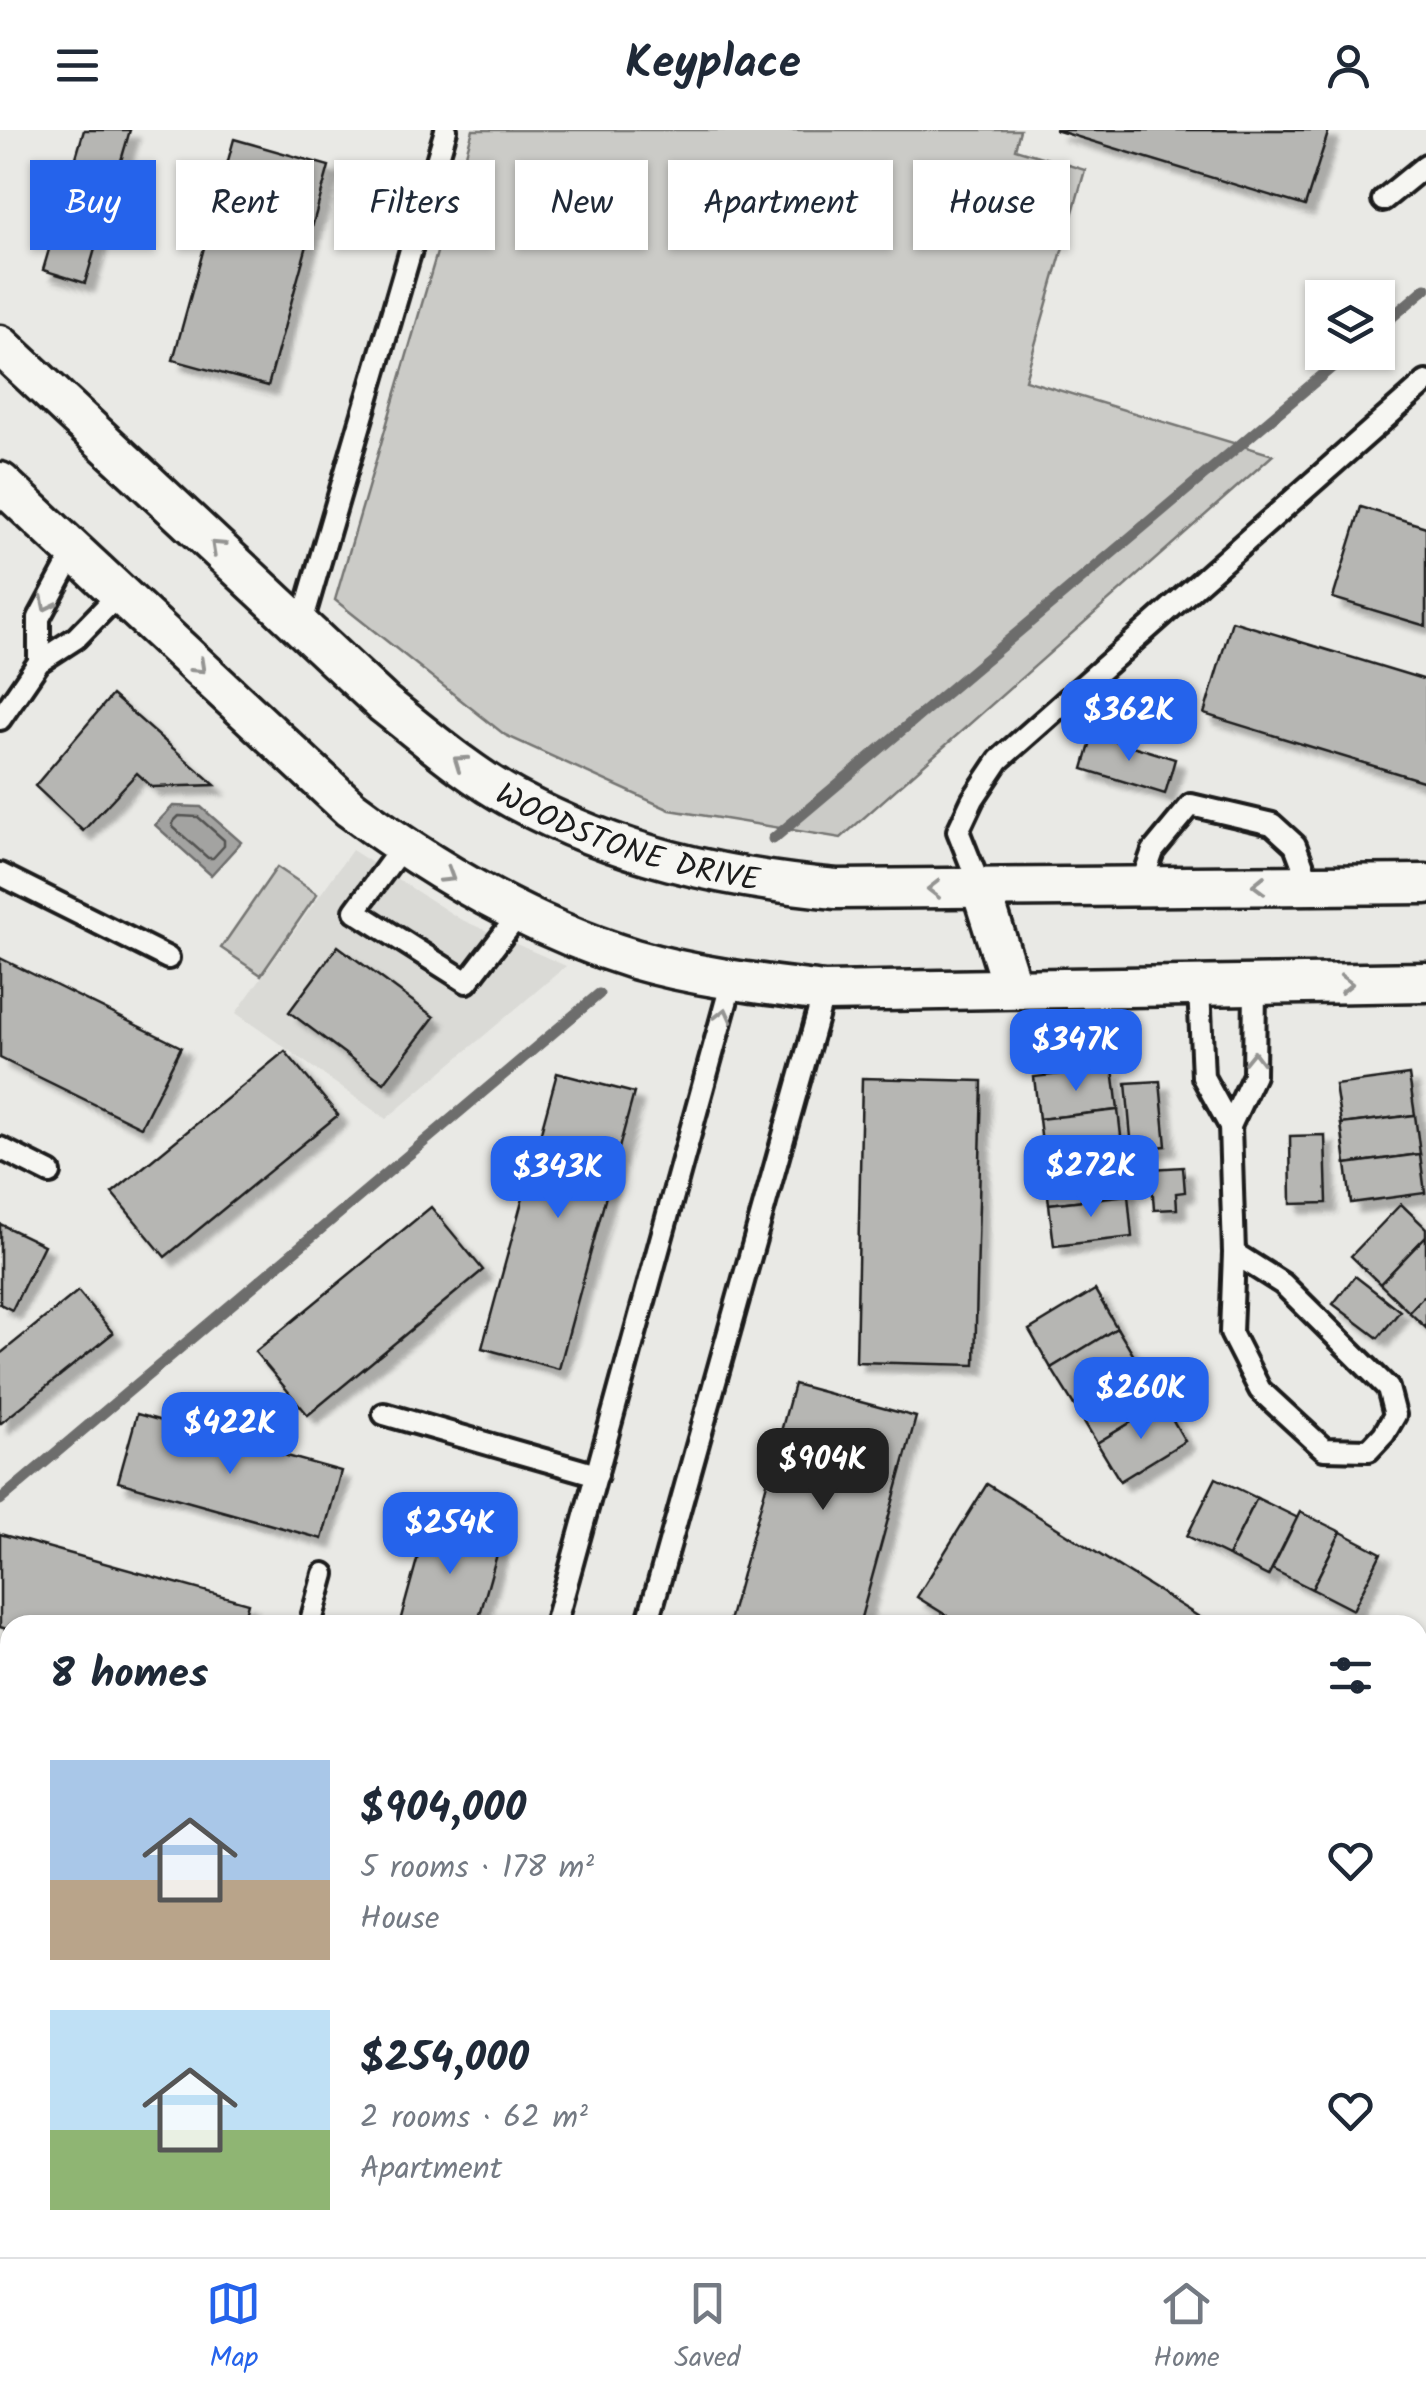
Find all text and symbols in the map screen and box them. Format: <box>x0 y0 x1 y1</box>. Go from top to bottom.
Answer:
text: Keyplace <box>625 29 801 101</box>
icon: menu <box>50 38 105 93</box>
icon: person <box>1321 38 1376 93</box>
chip: Buy <box>30 160 156 250</box>
chip: Rent <box>176 160 314 250</box>
chip: Filters <box>334 160 495 250</box>
chip: New <box>515 160 648 250</box>
chip: Apartment <box>668 160 893 250</box>
chip: House <box>913 160 1070 250</box>
map controls <box>1305 280 1395 370</box>
button: layers <box>1305 280 1395 370</box>
one-way arrow <box>210 541 229 559</box>
one-way arrow <box>40 594 59 612</box>
one-way arrow <box>187 655 206 673</box>
pin: $362K <box>1059 679 1199 764</box>
text: $362K <box>1083 686 1175 737</box>
one-way arrow <box>453 756 471 774</box>
street label: WOODSTONE DRIVE <box>485 770 764 907</box>
one-way arrow <box>437 863 455 882</box>
one-way arrow <box>1250 874 1266 896</box>
one-way arrow <box>925 878 940 900</box>
one-way arrow <box>1339 973 1355 994</box>
one-way arrow <box>712 1007 733 1024</box>
pin: $347K <box>1006 1009 1146 1094</box>
text: $347K <box>1032 1016 1120 1067</box>
one-way arrow <box>1243 1050 1265 1066</box>
pin: $272K <box>1021 1135 1161 1220</box>
pin: $343K <box>488 1136 628 1221</box>
text: $272K <box>1046 1142 1136 1193</box>
text: $343K <box>513 1143 603 1194</box>
pin: $260K <box>1071 1357 1211 1442</box>
text: $260K <box>1096 1364 1186 1415</box>
pin: $422K <box>160 1392 300 1477</box>
text: $422K <box>184 1399 276 1450</box>
pin: $904K <box>753 1428 893 1513</box>
text: $904K <box>779 1435 867 1486</box>
pin: $254K <box>380 1492 520 1577</box>
text: $254K <box>405 1499 495 1550</box>
text: 8 homes <box>50 1642 208 1709</box>
icon: filters <box>1323 1648 1378 1703</box>
text: $904,000 <box>360 1776 526 1843</box>
icon: home <box>130 1800 250 1920</box>
icon: heart <box>1323 1833 1378 1888</box>
text: 5 rooms · 178 m² <box>360 1843 594 1894</box>
text: House <box>360 1894 439 1945</box>
text: $254,000 <box>360 2026 529 2093</box>
icon: home <box>130 2050 250 2170</box>
icon: heart <box>1323 2083 1378 2138</box>
text: 2 rooms · 62 m² <box>360 2093 588 2144</box>
text: Apartment <box>360 2144 502 2195</box>
tab: Map <box>206 2276 261 2381</box>
tab: Saved <box>674 2276 741 2381</box>
tab: Home <box>1153 2276 1220 2381</box>

